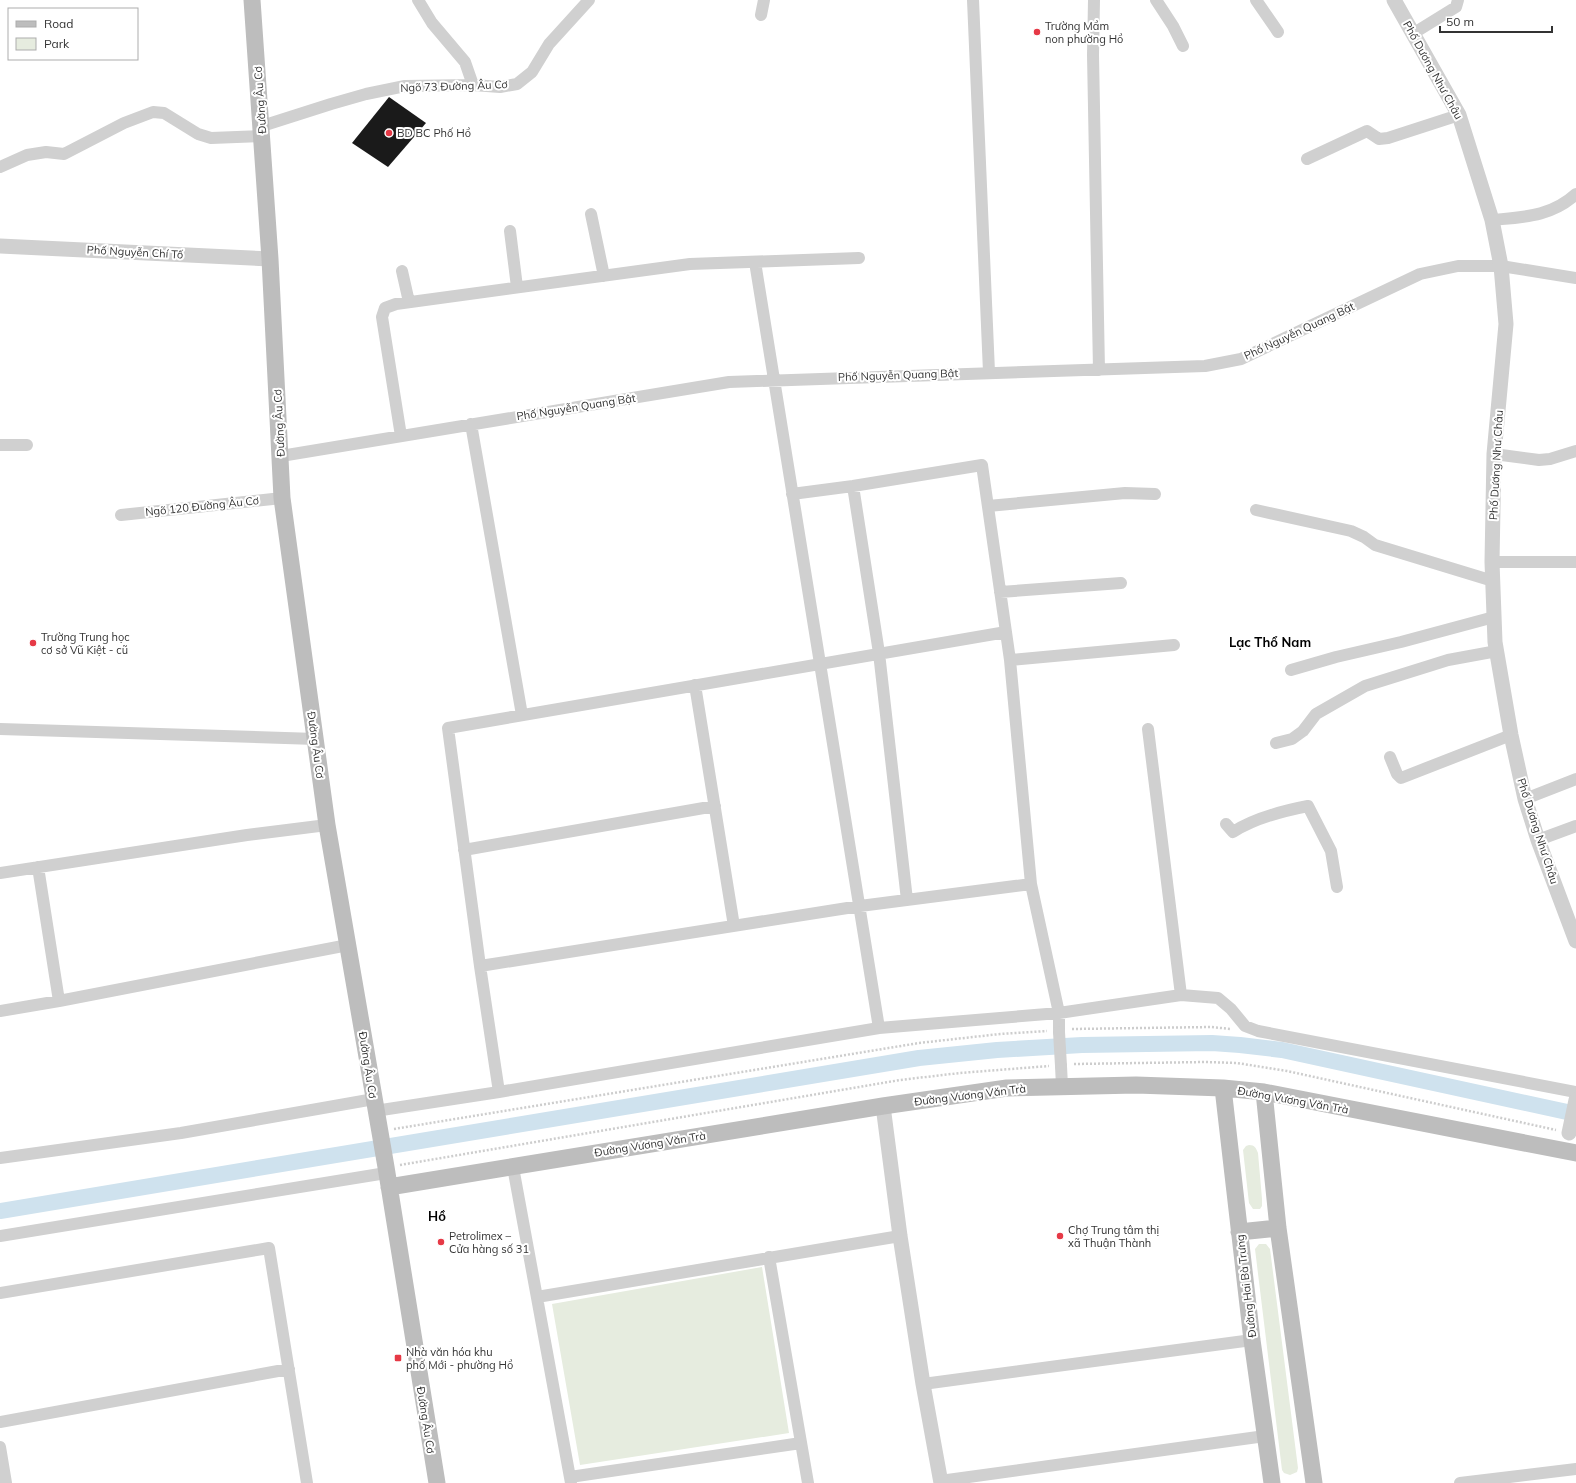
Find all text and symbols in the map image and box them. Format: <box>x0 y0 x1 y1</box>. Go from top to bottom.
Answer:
legend <box>8 8 138 60</box>
scale bar <box>1440 8 1552 34</box>
text: 50 m <box>1446 14 1474 29</box>
text: Road <box>44 16 73 31</box>
street label: Phố Dương Như Châu <box>1400 18 1466 122</box>
place label: Trường Mầm non phường Hồ <box>1045 19 1123 46</box>
marker: Trường Mầm non phường Hồ <box>1032 27 1042 37</box>
text: Park <box>44 36 70 51</box>
street label: Đường Âu Cơ <box>251 66 269 134</box>
street label: Ngõ 73 Đường Âu Cơ <box>400 77 508 95</box>
place label: BD BC Phố Hồ <box>397 126 471 140</box>
marker: BD BC Phố Hồ <box>384 128 394 138</box>
street label: Phố Nguyễn Chí Tố <box>86 242 184 262</box>
street label: Phố Nguyễn Quang Bật <box>1242 299 1357 363</box>
street label: Phố Nguyễn Quang Bật <box>838 366 959 384</box>
street label: Đường Âu Cơ <box>270 389 288 457</box>
street label: Phố Nguyễn Quang Bật <box>515 391 637 423</box>
street label: Phố Dương Như Châu <box>1486 410 1506 520</box>
street label: Ngõ 120 Đường Âu Cơ <box>144 493 260 519</box>
place label: Trường Trung học cơ sở Vũ Kiệt - cũ <box>41 630 130 657</box>
district label: Lạc Thổ Nam <box>1229 634 1311 650</box>
marker: Trường Trung học cơ sở Vũ Kiệt - cũ <box>28 638 38 648</box>
street label: Đường Âu Cơ <box>304 711 328 779</box>
street label: Phố Dương Như Châu <box>1514 776 1562 886</box>
street label: Đường Âu Cơ <box>356 1031 380 1099</box>
street label: Đường Vương Văn Trà <box>913 1081 1027 1109</box>
street label: Đường Vương Văn Trà <box>1236 1083 1350 1117</box>
street label: Đường Vương Văn Trà <box>593 1128 707 1160</box>
district label: Hồ <box>428 1208 446 1224</box>
place label: Chợ Trung tâm thị xã Thuận Thành <box>1068 1223 1159 1250</box>
place label: Petrolimex – Cửa hàng số 31 <box>449 1229 529 1256</box>
marker: Chợ Trung tâm thị xã Thuận Thành <box>1055 1231 1065 1241</box>
street label: Đường Hai Bà Trưng <box>1233 1234 1259 1338</box>
marker: Petrolimex – Cửa hàng số 31 <box>436 1237 446 1247</box>
place label: Nhà văn hóa khu phố Mới - phường Hồ <box>406 1345 513 1372</box>
marker: Nhà văn hóa khu phố Mới - phường Hồ <box>393 1353 403 1363</box>
street label: Đường Âu Cơ <box>414 1386 438 1454</box>

